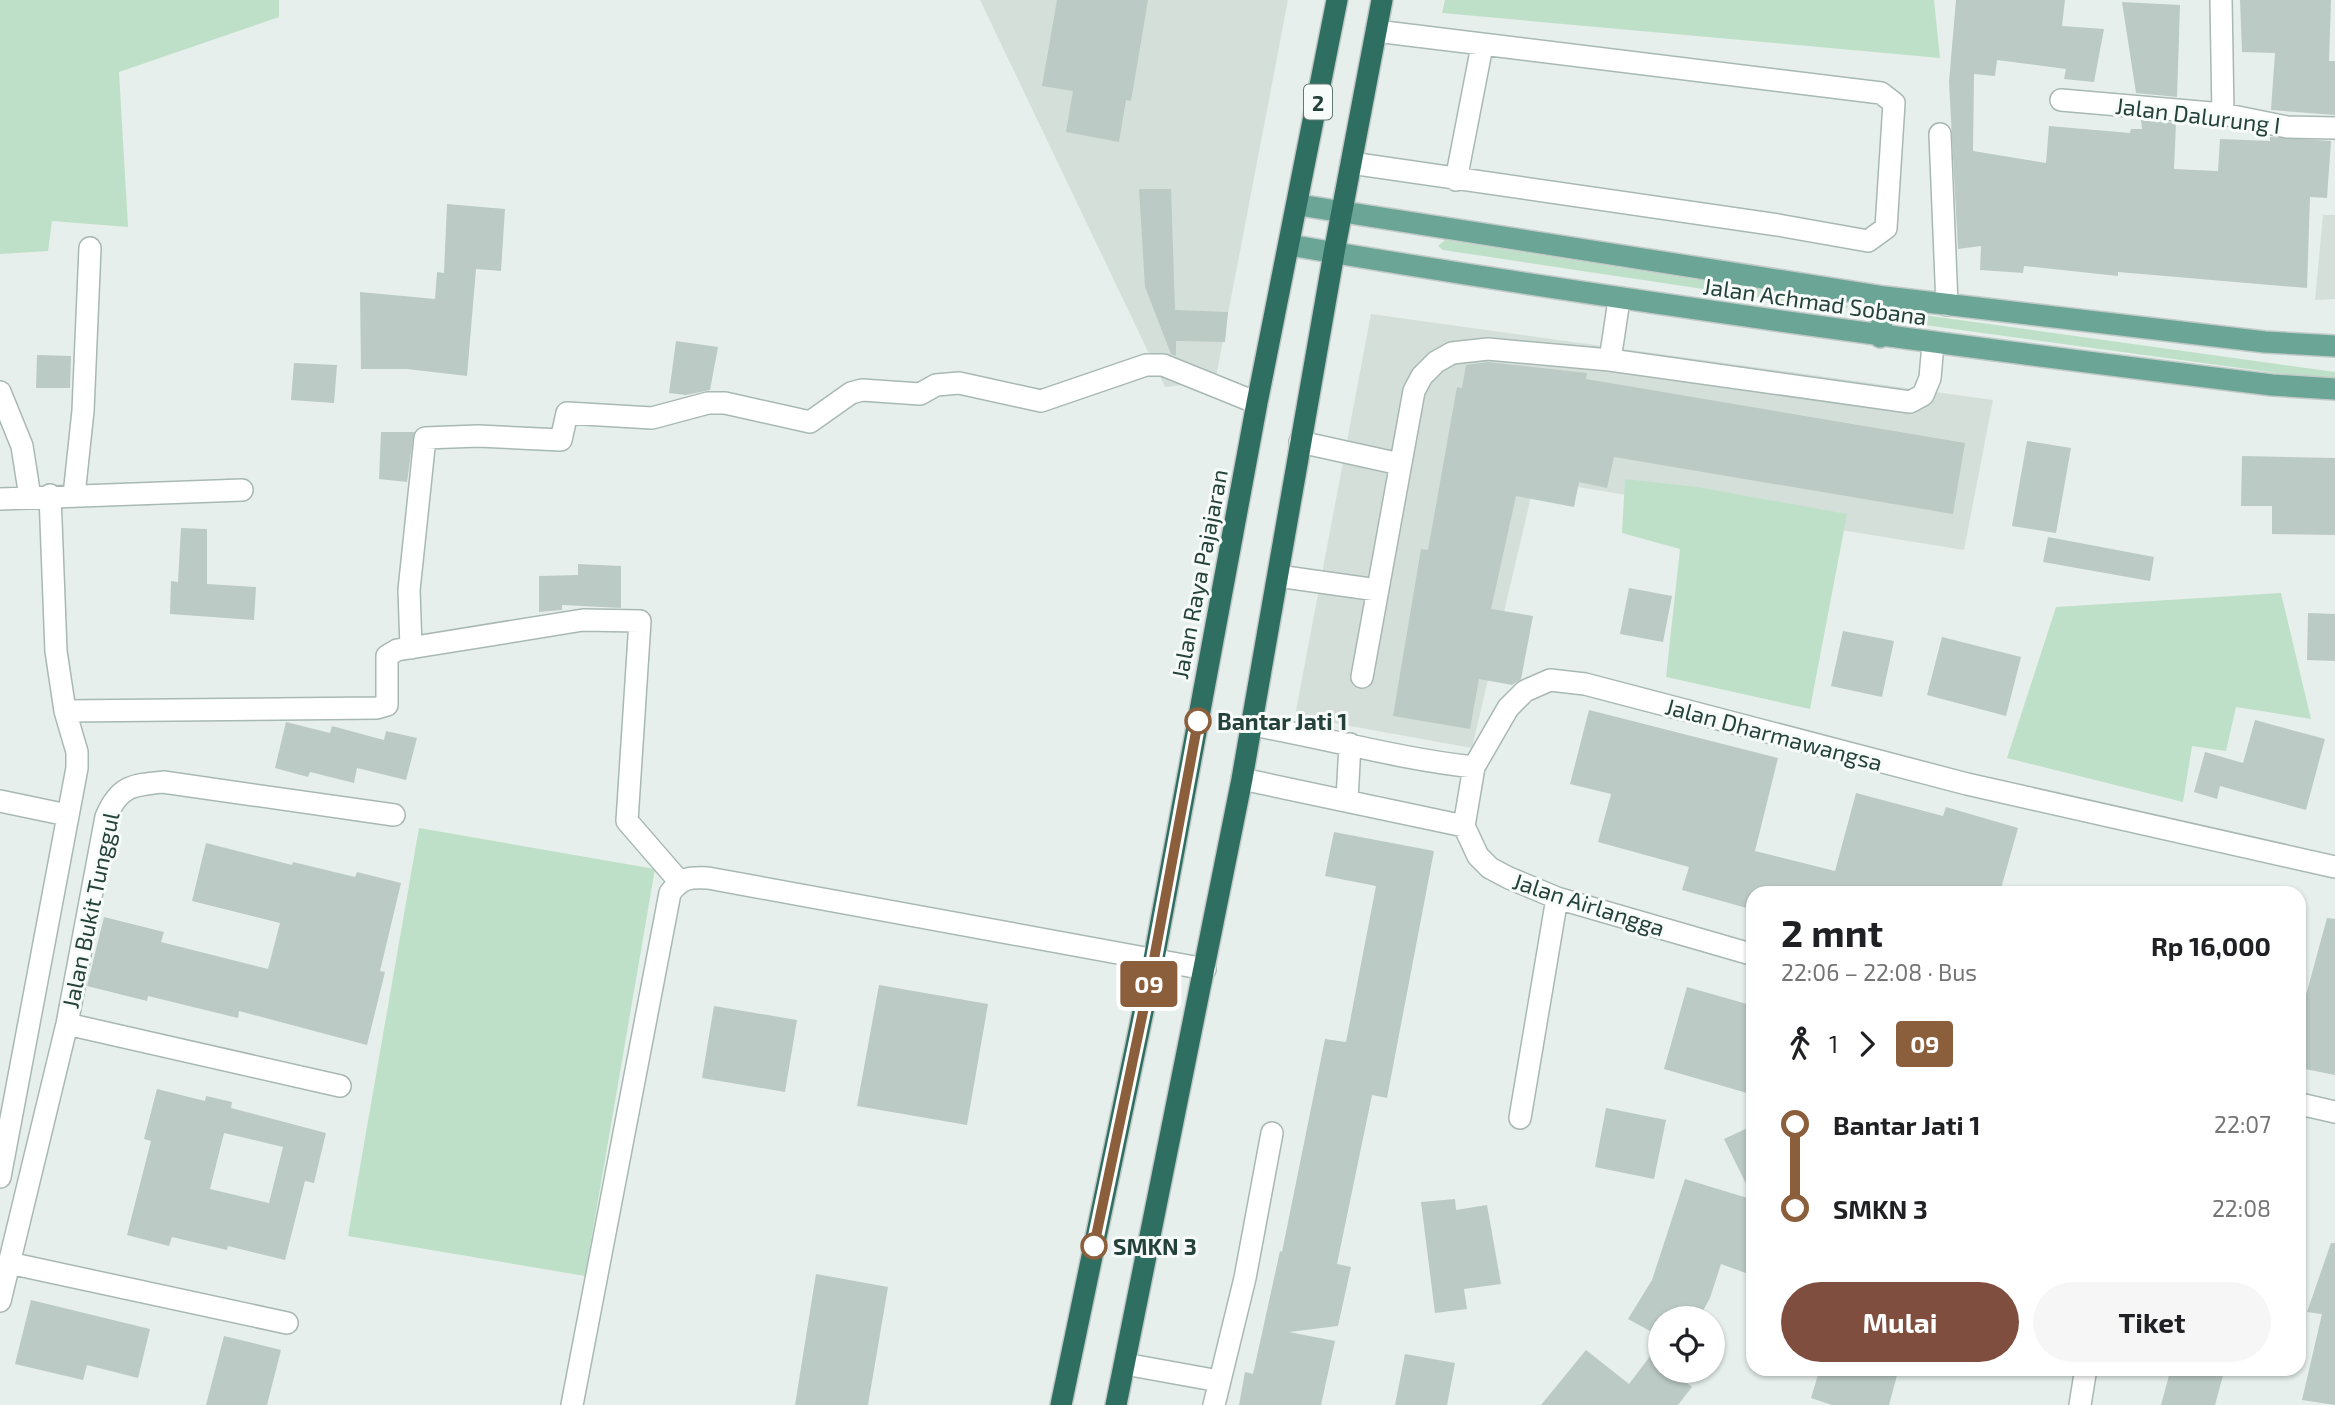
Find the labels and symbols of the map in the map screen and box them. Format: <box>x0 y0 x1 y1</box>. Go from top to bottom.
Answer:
road number: 2 <box>1304 84 1332 119</box>
street label: Jalan Dalurung I <box>2114 91 2282 139</box>
street label: Jalan Achmad Sobana <box>1701 271 1929 331</box>
street label: Jalan Raya Pajajaran <box>1165 467 1233 681</box>
street label: Jalan Dharmawangsa <box>1662 692 1886 776</box>
place label: Bantar Jati 1 <box>1217 707 1347 735</box>
marker: Bantar Jati 1 <box>1185 708 1211 734</box>
street label: Jalan Bukit Tunggul <box>56 809 125 1011</box>
street label: Jalan Airlangga <box>1510 866 1668 942</box>
line badge: 09 <box>1118 961 1180 1007</box>
place label: SMKN 3 <box>1113 1232 1197 1260</box>
marker: SMKN 3 <box>1081 1233 1107 1259</box>

